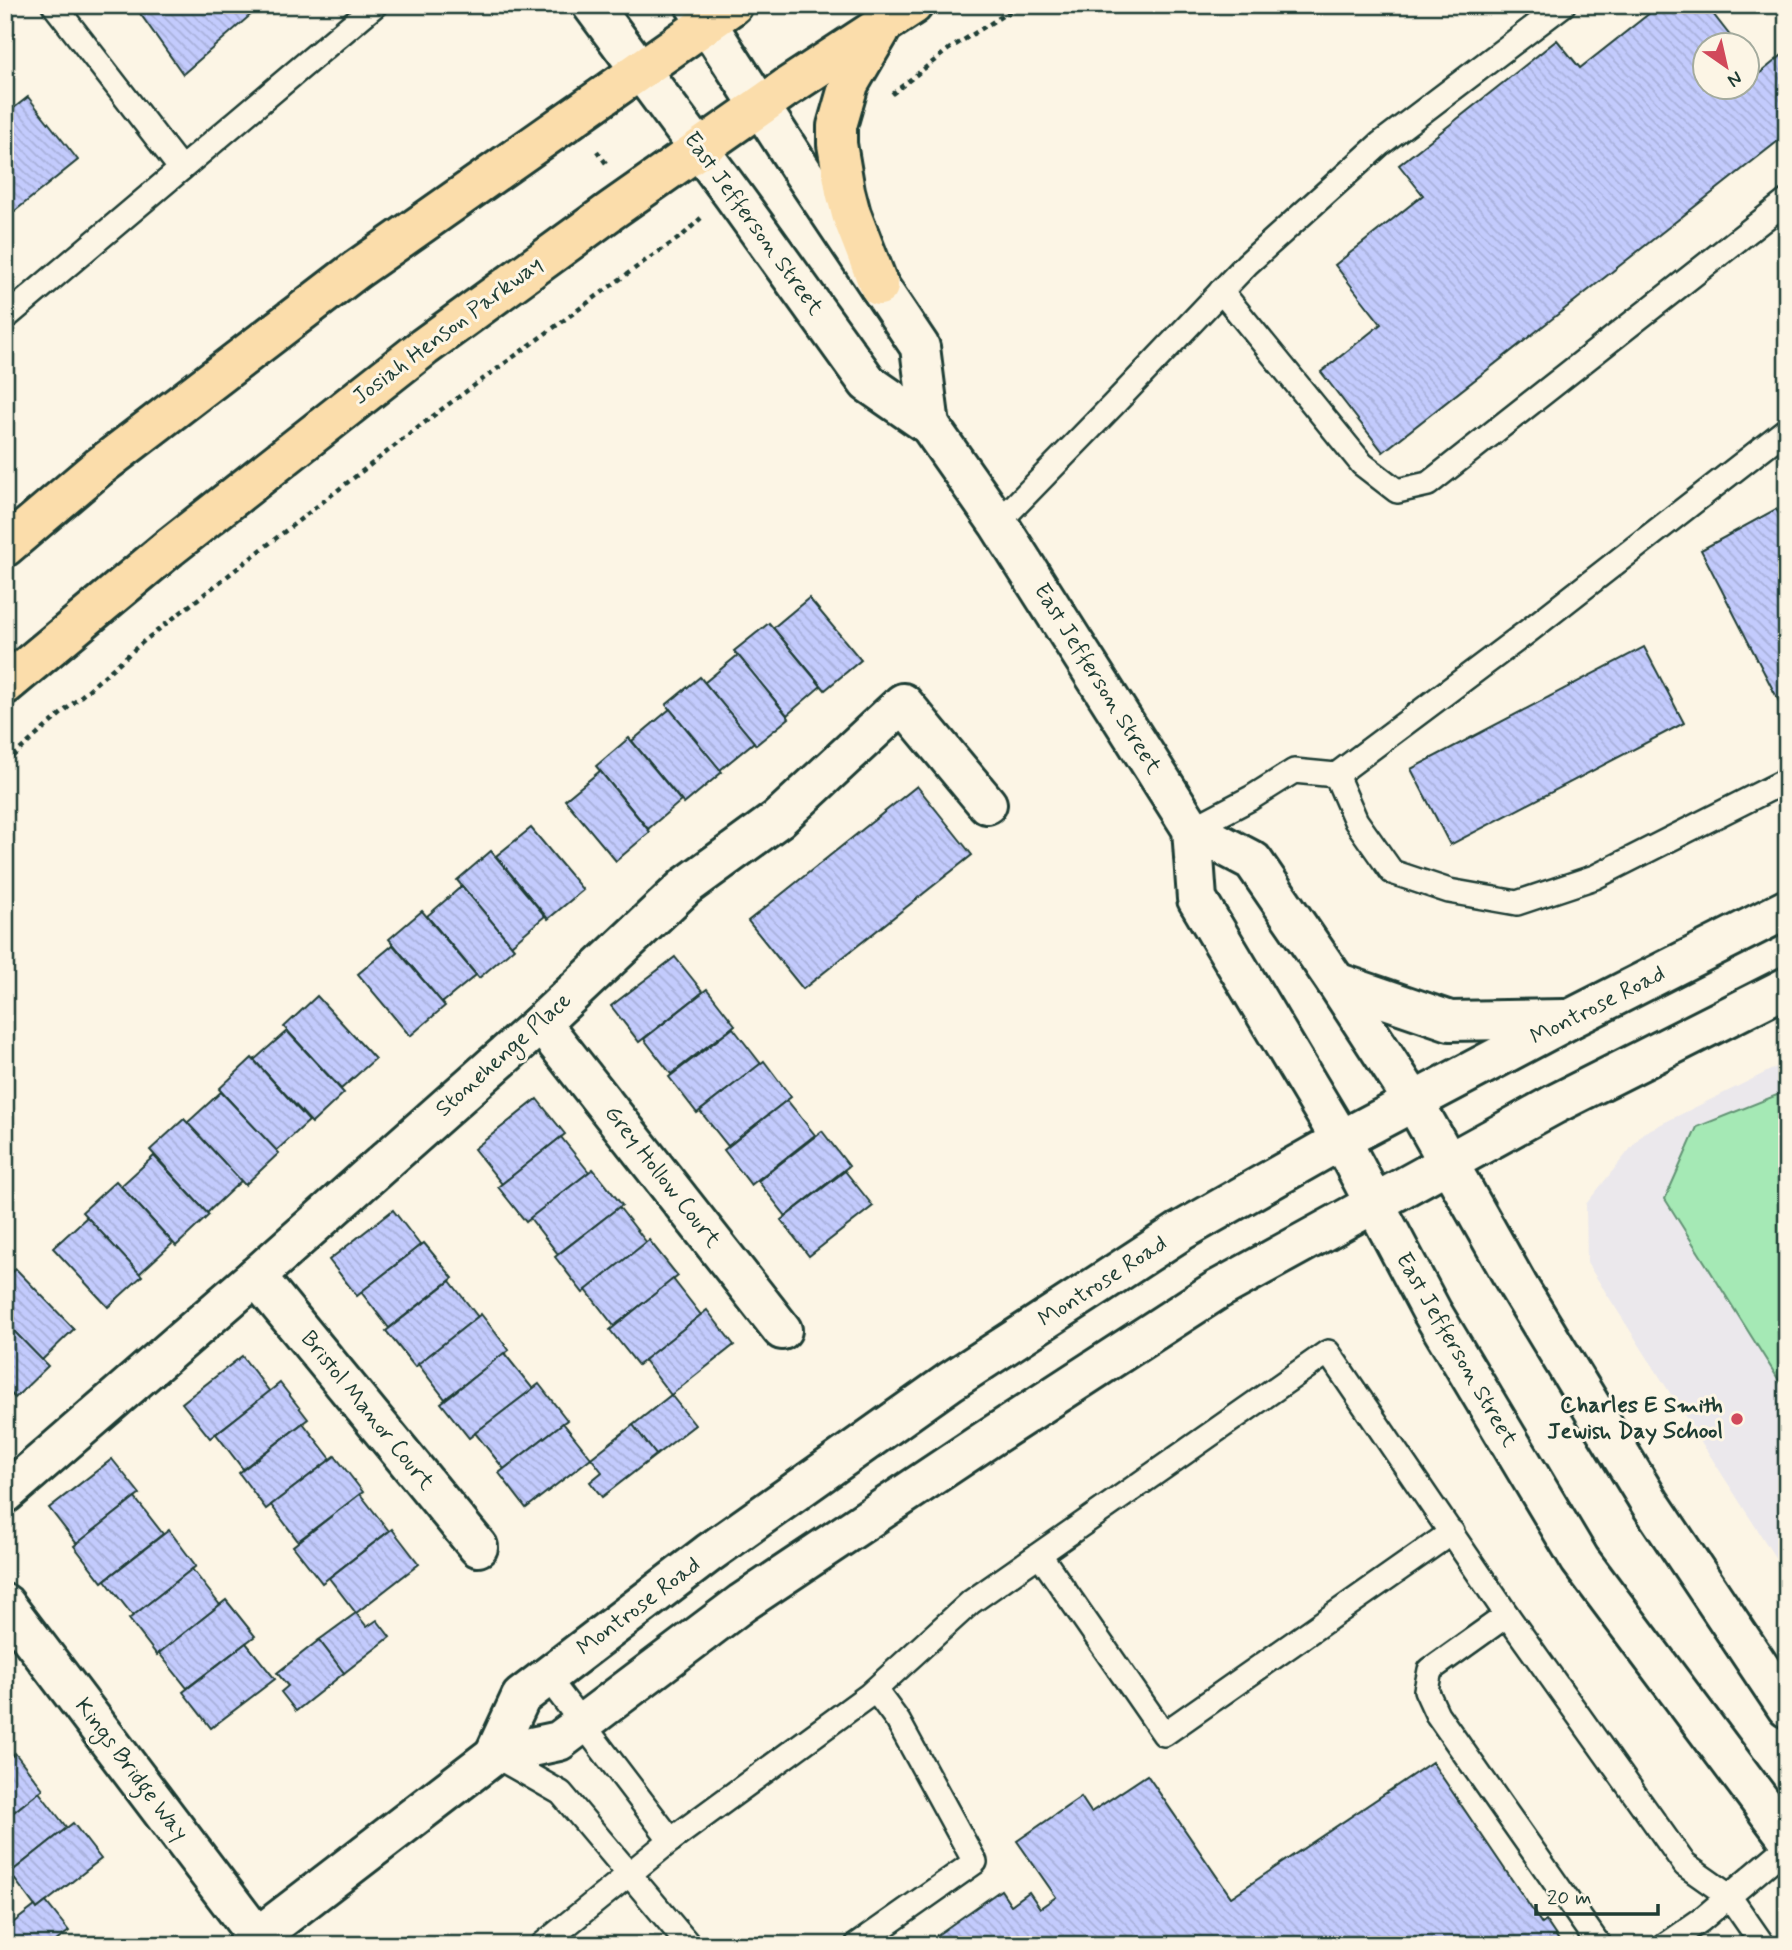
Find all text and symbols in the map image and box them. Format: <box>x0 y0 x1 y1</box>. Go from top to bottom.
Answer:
north arrow <box>1690 32 1760 102</box>
text: N <box>1722 65 1747 93</box>
street label: East Jefferson Street <box>676 126 830 322</box>
street label: Josiah Henson Parkway <box>347 250 549 412</box>
street label: East Jefferson Street <box>1026 578 1168 781</box>
street label: Montrose Road <box>1525 959 1671 1053</box>
street label: Stonehenge Place <box>430 986 580 1126</box>
street label: Grey Hollow Court <box>597 1100 727 1255</box>
street label: Montrose Road <box>1033 1229 1173 1335</box>
street label: East Jefferson Street <box>1388 1247 1524 1453</box>
street label: Bristol Manor Court <box>293 1325 441 1497</box>
place label: Charles E Smith Jewish Day School <box>1547 1391 1723 1447</box>
marker: Charles E Smith Jewish Day School <box>1729 1411 1745 1427</box>
street label: Montrose Road <box>571 1551 707 1663</box>
street label: Kings Bridge Way <box>66 1692 195 1849</box>
scale bar <box>1536 1873 1659 1917</box>
text: 20 m <box>1547 1884 1592 1912</box>

